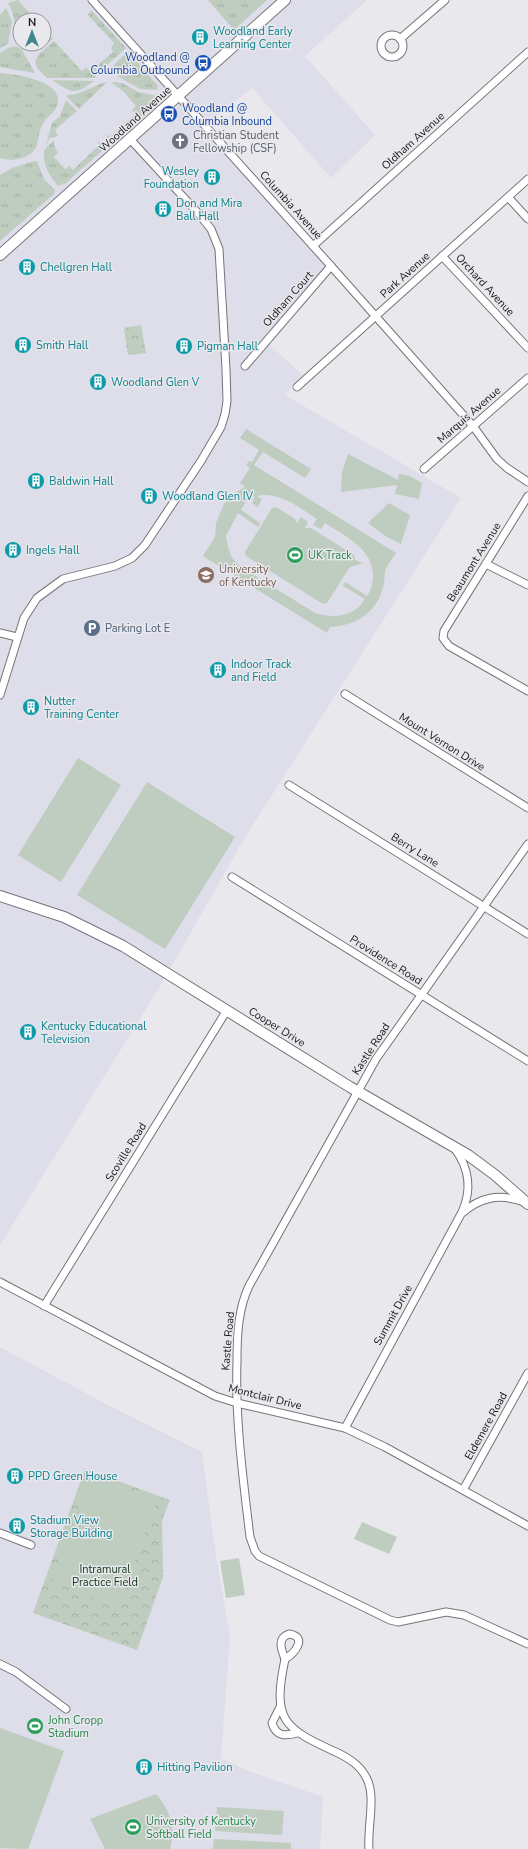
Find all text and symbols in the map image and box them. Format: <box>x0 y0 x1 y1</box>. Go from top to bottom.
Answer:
north arrow <box>12 12 52 52</box>
text: N <box>28 15 36 30</box>
place label: Woodland Early Learning Center <box>213 24 293 52</box>
building icon: Woodland Early Learning Center <box>190 27 210 47</box>
place label: Woodland @ Columbia Outbound <box>91 50 190 78</box>
bus stop icon: Woodland @ Columbia Outbound <box>193 53 213 73</box>
street label: Woodland Avenue <box>96 83 174 155</box>
place label: Woodland @ Columbia Inbound <box>182 101 272 129</box>
bus stop icon: Woodland @ Columbia Inbound <box>159 104 179 124</box>
street label: Oldham Avenue <box>378 109 448 173</box>
place label: Christian Student Fellowship (CSF) <box>193 128 279 156</box>
church icon: Christian Student Fellowship (CSF) <box>170 131 190 151</box>
place label: Wesley Foundation <box>144 164 199 192</box>
building icon: Wesley Foundation <box>202 167 222 187</box>
street label: Columbia Avenue <box>256 168 326 242</box>
place label: Don and Mira Ball Hall <box>176 196 243 224</box>
building icon: Don and Mira Ball Hall <box>153 199 173 219</box>
street label: Park Avenue <box>377 249 433 301</box>
street label: Orchard Avenue <box>452 251 518 319</box>
building icon: Chellgren Hall <box>17 257 37 277</box>
place label: Chellgren Hall <box>40 260 113 275</box>
street label: Oldham Court <box>259 268 317 330</box>
building icon: Smith Hall <box>13 335 33 355</box>
building icon: Pigman Hall <box>174 336 194 356</box>
place label: Smith Hall <box>36 338 89 353</box>
place label: Pigman Hall <box>197 339 259 354</box>
building icon: Woodland Glen V <box>88 372 108 392</box>
place label: Woodland Glen V <box>111 375 200 390</box>
street label: Marquis Avenue <box>434 383 504 447</box>
building icon: Baldwin Hall <box>26 471 46 491</box>
place label: Baldwin Hall <box>49 474 114 489</box>
building icon: Woodland Glen IV <box>139 486 159 506</box>
place label: Woodland Glen IV <box>162 489 254 504</box>
street label: Beaumont Avenue <box>443 519 505 605</box>
building icon: Ingels Hall <box>3 540 23 560</box>
place label: Ingels Hall <box>26 543 80 558</box>
sports icon: UK Track <box>285 545 305 565</box>
place label: UK Track <box>308 548 352 563</box>
place label: University of Kentucky <box>219 562 277 590</box>
school or university icon: University of Kentucky <box>196 565 216 585</box>
parking icon: Parking Lot E <box>82 618 102 638</box>
place label: Parking Lot E <box>105 621 170 636</box>
place label: Indoor Track and Field <box>231 657 292 685</box>
building icon: Indoor Track and Field <box>208 660 228 680</box>
place label: Nutter Training Center <box>44 694 119 722</box>
building icon: Nutter Training Center <box>21 697 41 717</box>
street label: Mount Vernon Drive <box>396 709 488 775</box>
street label: Berry Lane <box>388 829 442 871</box>
street label: Providence Road <box>347 932 425 988</box>
street label: Cooper Drive <box>246 1004 308 1050</box>
place label: Kentucky Educational Television <box>41 1019 147 1047</box>
street label: Kastle Road <box>349 1020 393 1078</box>
building icon: Kentucky Educational Television <box>18 1022 38 1042</box>
street label: Scoville Road <box>102 1120 150 1184</box>
street label: Summit Drive <box>370 1282 416 1348</box>
street label: Kastle Road <box>218 1311 238 1371</box>
street label: Montclair Drive <box>227 1381 303 1413</box>
street label: Eldemere Road <box>461 1389 511 1463</box>
building icon: PPD Green House <box>5 1466 25 1486</box>
place label: PPD Green House <box>28 1469 117 1484</box>
place label: Stadium View Storage Building <box>30 1513 113 1541</box>
building icon: Stadium View Storage Building <box>7 1516 27 1536</box>
park label: Intramural Practice Field <box>72 1562 138 1590</box>
place label: John Cropp Stadium <box>47 1713 103 1741</box>
sports icon: John Cropp Stadium <box>25 1716 45 1736</box>
building icon: Hitting Pavilion <box>134 1757 154 1777</box>
place label: Hitting Pavilion <box>157 1760 232 1775</box>
place label: University of Kentucky Softball Field <box>146 1814 256 1842</box>
sports icon: University of Kentucky Softball Field <box>123 1817 143 1837</box>

